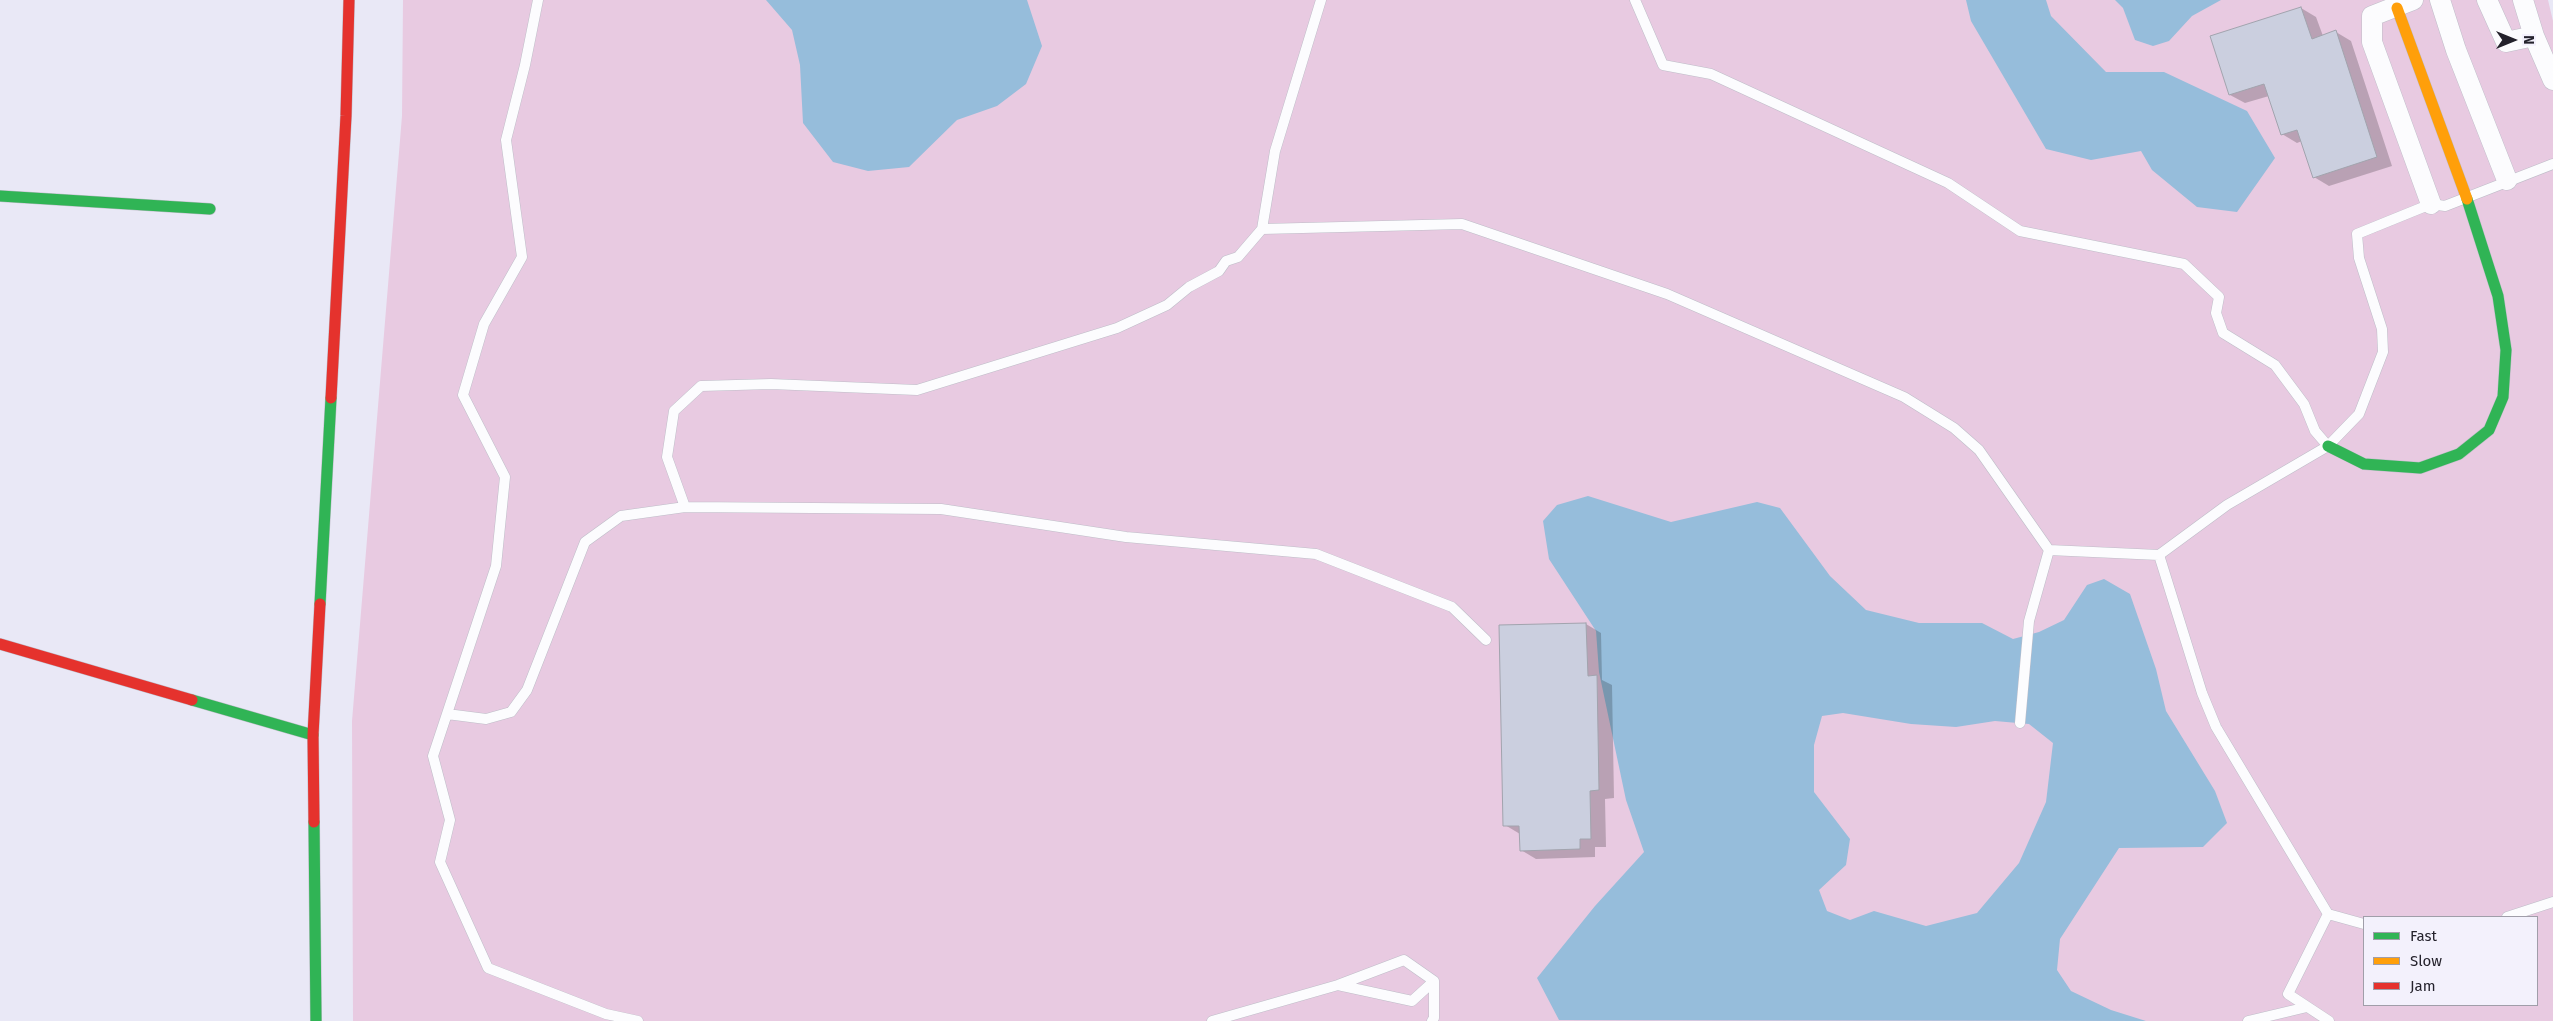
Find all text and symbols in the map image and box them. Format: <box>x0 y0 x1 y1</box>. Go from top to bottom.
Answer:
north arrow <box>2488 15 2538 65</box>
text: N <box>2520 35 2537 45</box>
legend <box>2363 916 2538 1006</box>
text: Fast <box>2410 927 2437 945</box>
text: Slow <box>2410 952 2442 970</box>
text: Jam <box>2410 977 2436 995</box>

